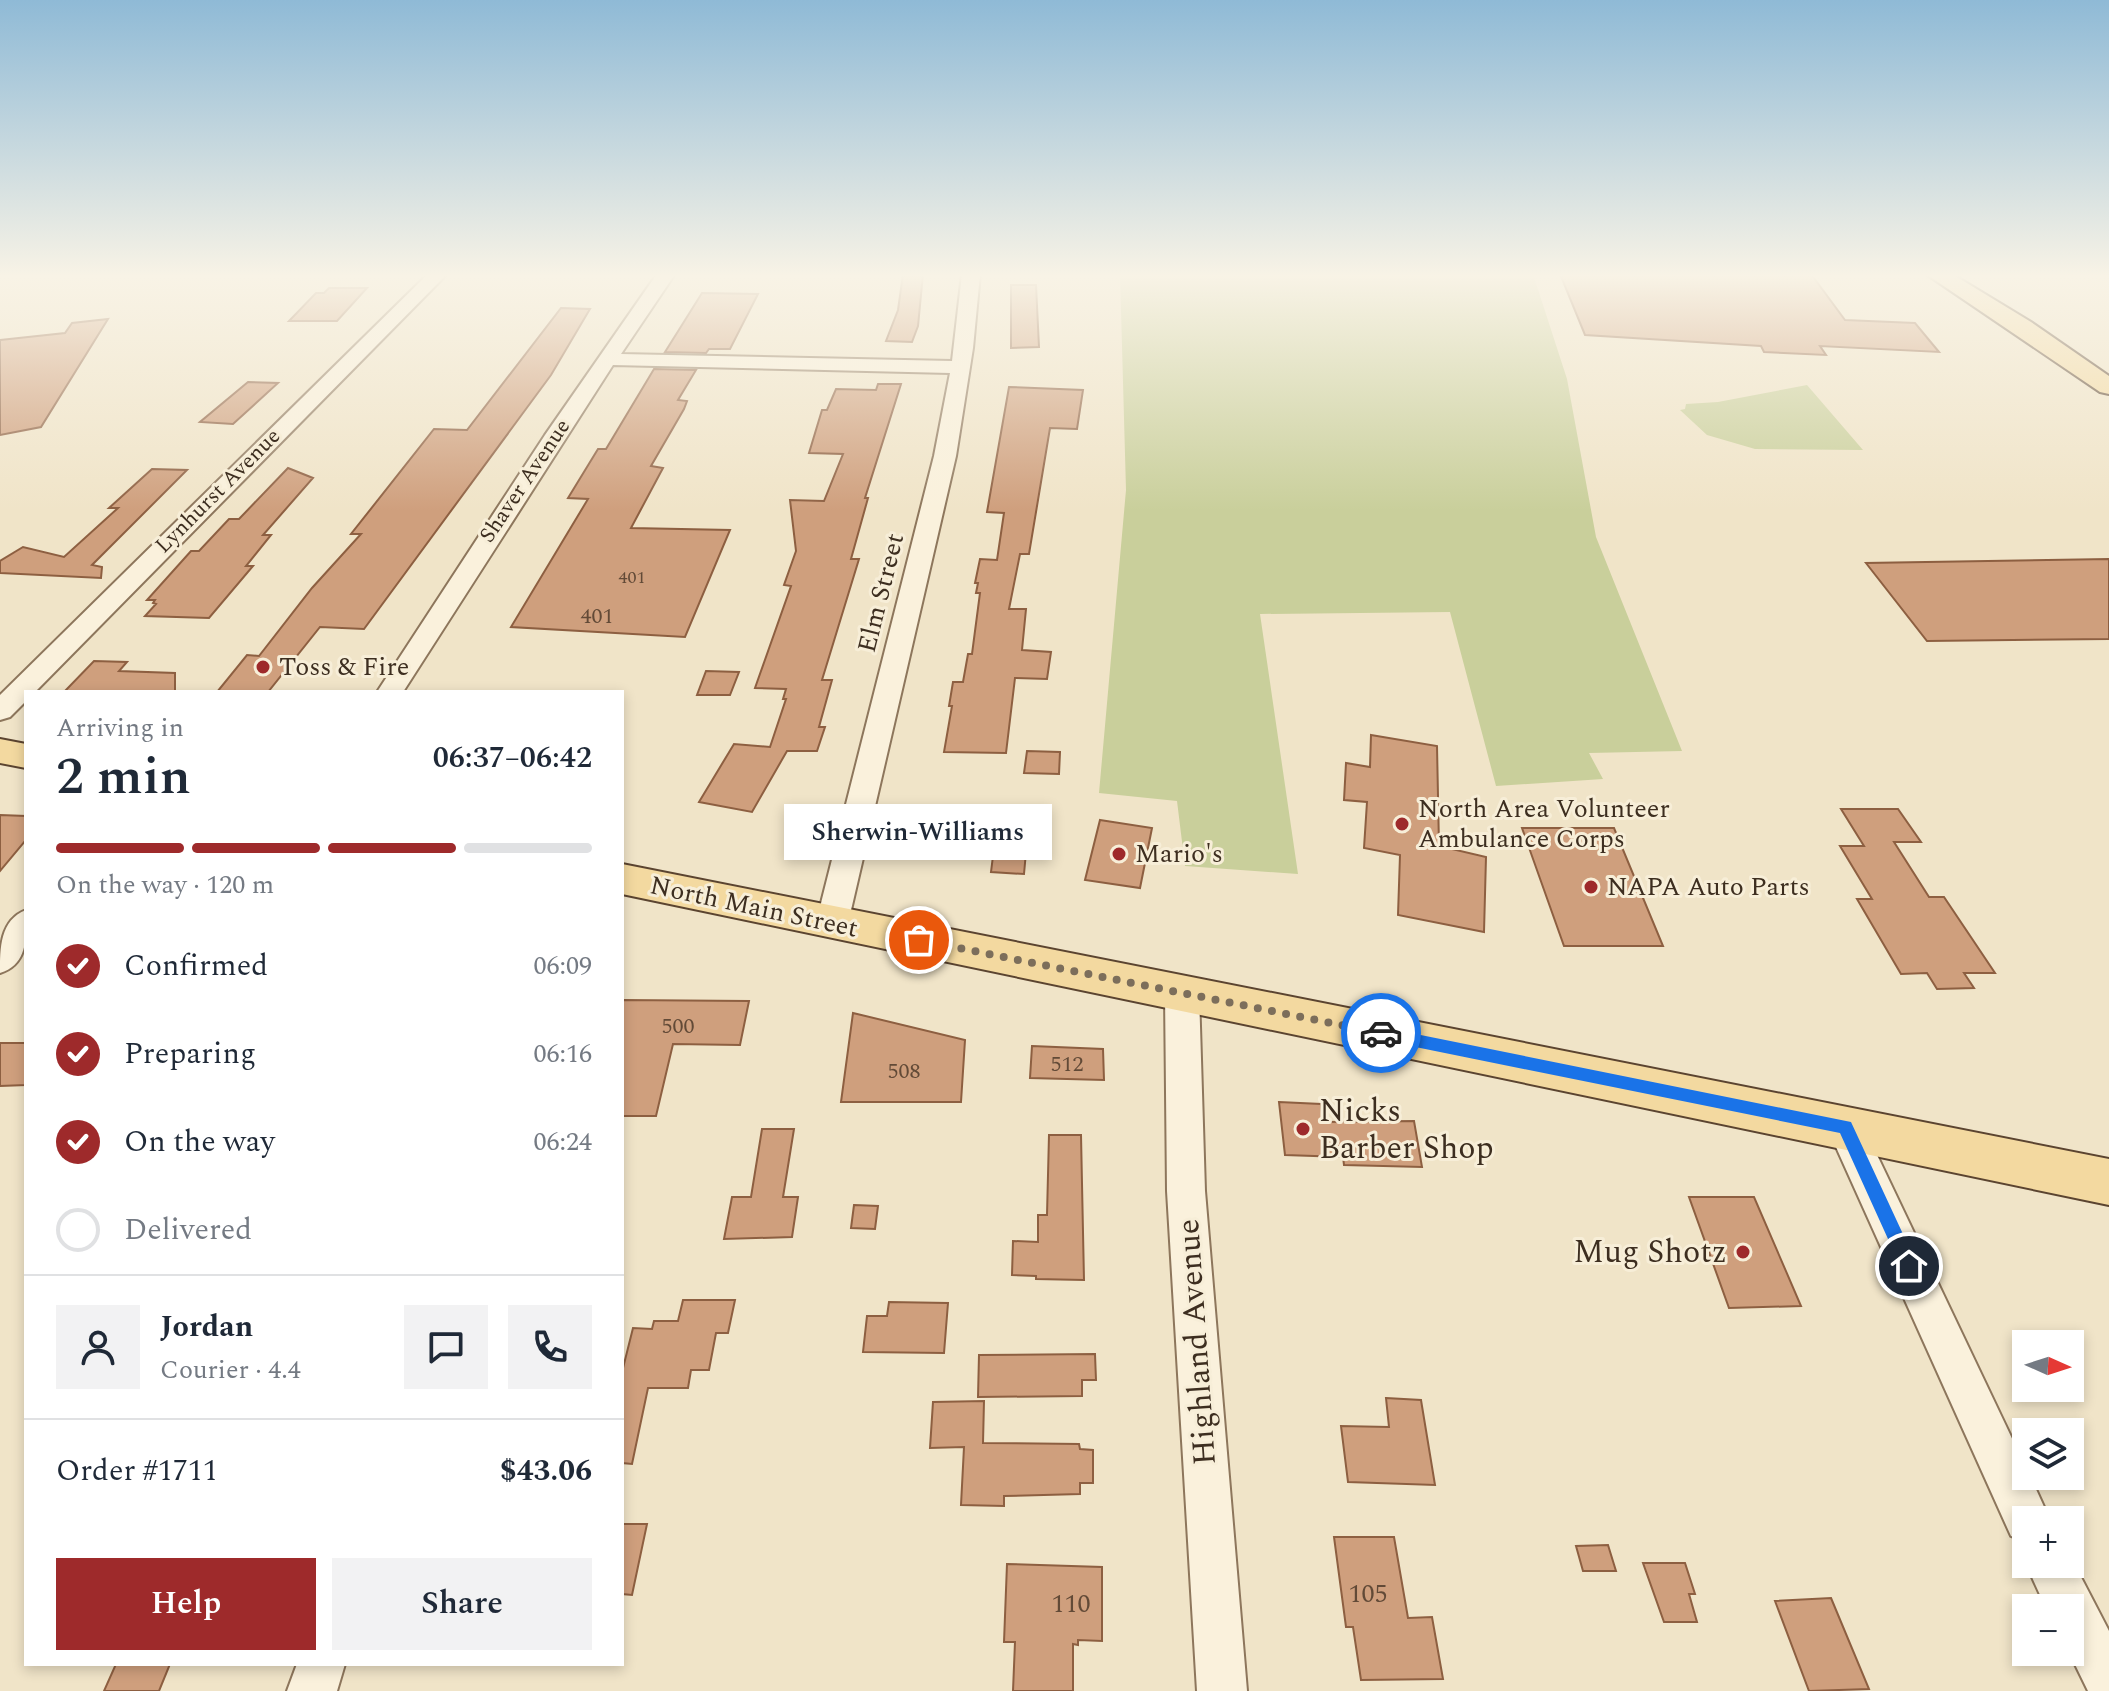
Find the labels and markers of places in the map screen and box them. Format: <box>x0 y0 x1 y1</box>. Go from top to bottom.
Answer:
place label: Toss & Fire <box>279 647 409 687</box>
marker: Toss & Fire <box>254 658 272 676</box>
place label: North Area Volunteer Ambulance Corps <box>1418 789 1670 859</box>
callout: Sherwin-Williams <box>785 804 1053 860</box>
marker: North Area Volunteer Ambulance Corps <box>1393 815 1411 833</box>
place label: Mario's <box>1135 834 1223 874</box>
marker: Mario's <box>1110 845 1128 863</box>
place label: NAPA Auto Parts <box>1607 867 1810 907</box>
marker: NAPA Auto Parts <box>1582 878 1600 896</box>
pin <box>885 906 953 974</box>
place label: Nicks Barber Shop <box>1319 1087 1494 1173</box>
marker: Nicks Barber Shop <box>1294 1120 1312 1138</box>
place label: Mug Shotz <box>1573 1228 1727 1277</box>
pin <box>1875 1232 1943 1300</box>
marker: Mug Shotz <box>1734 1243 1752 1261</box>

